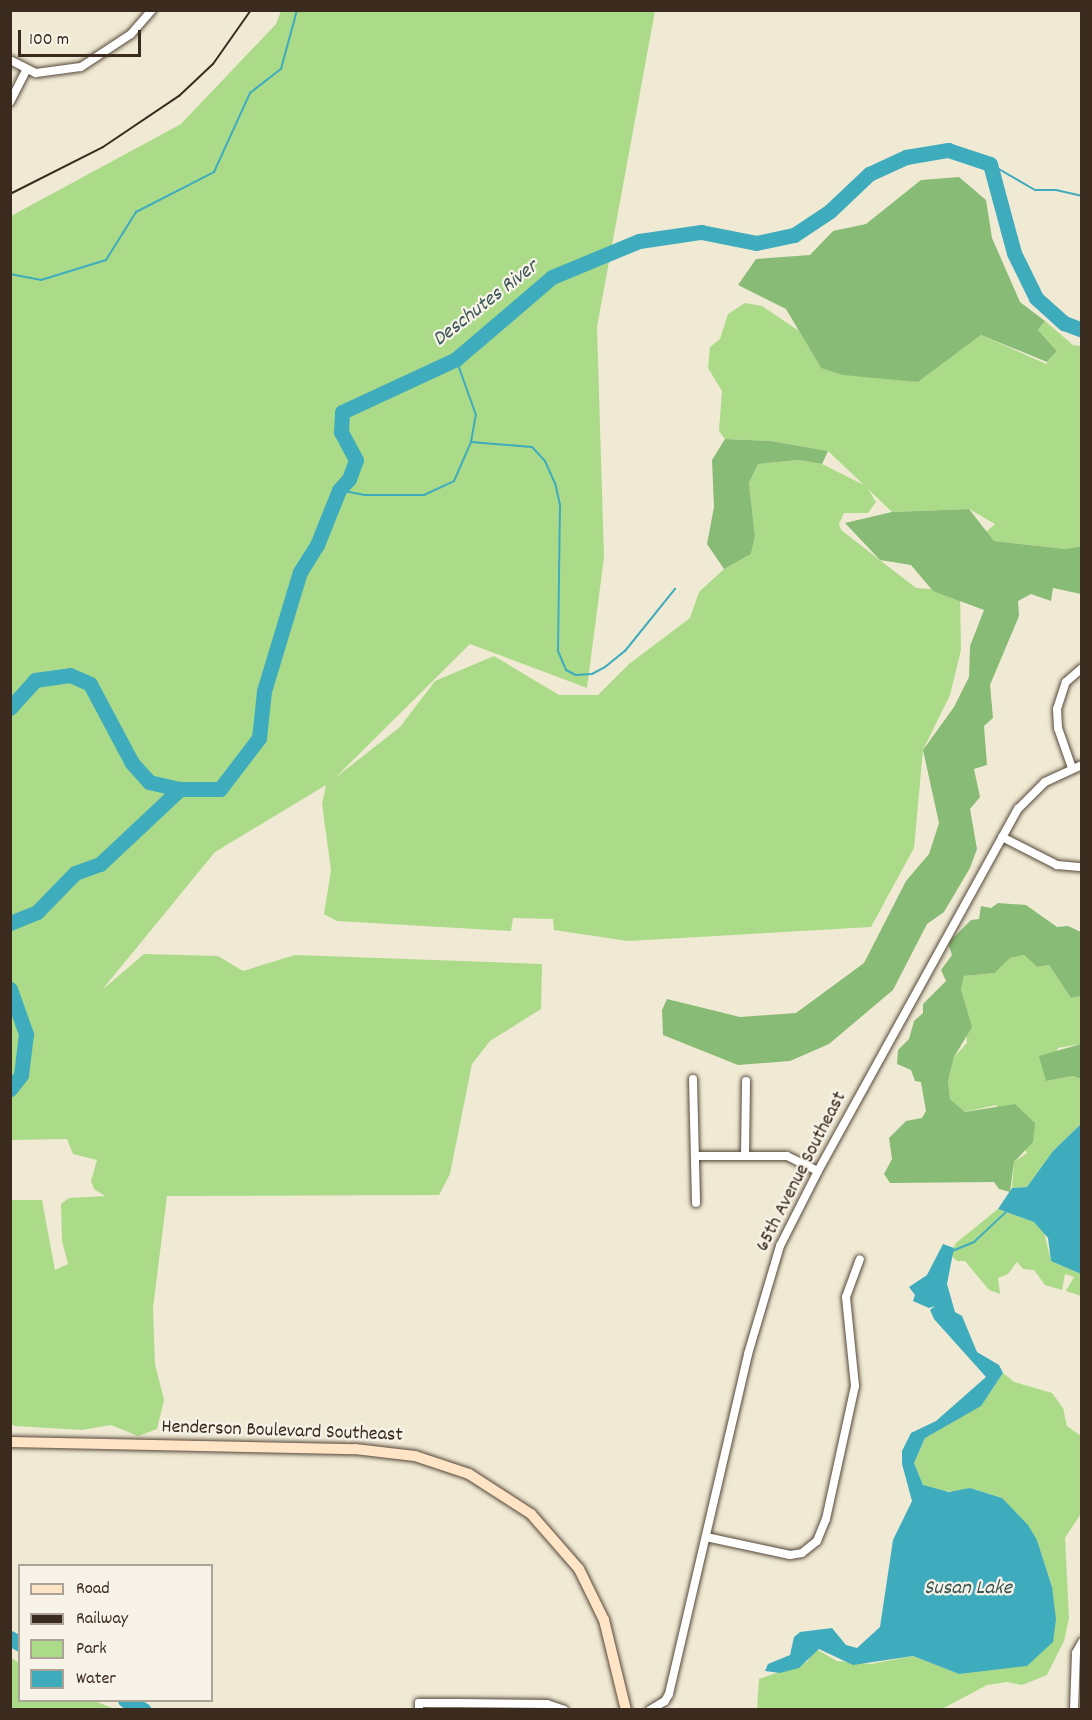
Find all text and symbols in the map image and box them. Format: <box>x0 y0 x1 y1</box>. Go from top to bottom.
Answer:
scale bar <box>21 18 144 56</box>
text: 100 m <box>29 28 69 53</box>
water label: Deschutes River <box>428 255 544 353</box>
street label: 65th Avenue Southeast <box>751 1088 853 1256</box>
street label: Henderson Boulevard Southeast <box>161 1416 403 1448</box>
legend <box>18 1564 213 1702</box>
water label: Susan Lake <box>924 1576 1012 1602</box>
text: Road <box>76 1577 110 1602</box>
text: Railway <box>76 1607 128 1632</box>
text: Park <box>76 1637 107 1662</box>
text: Water <box>76 1667 116 1692</box>

